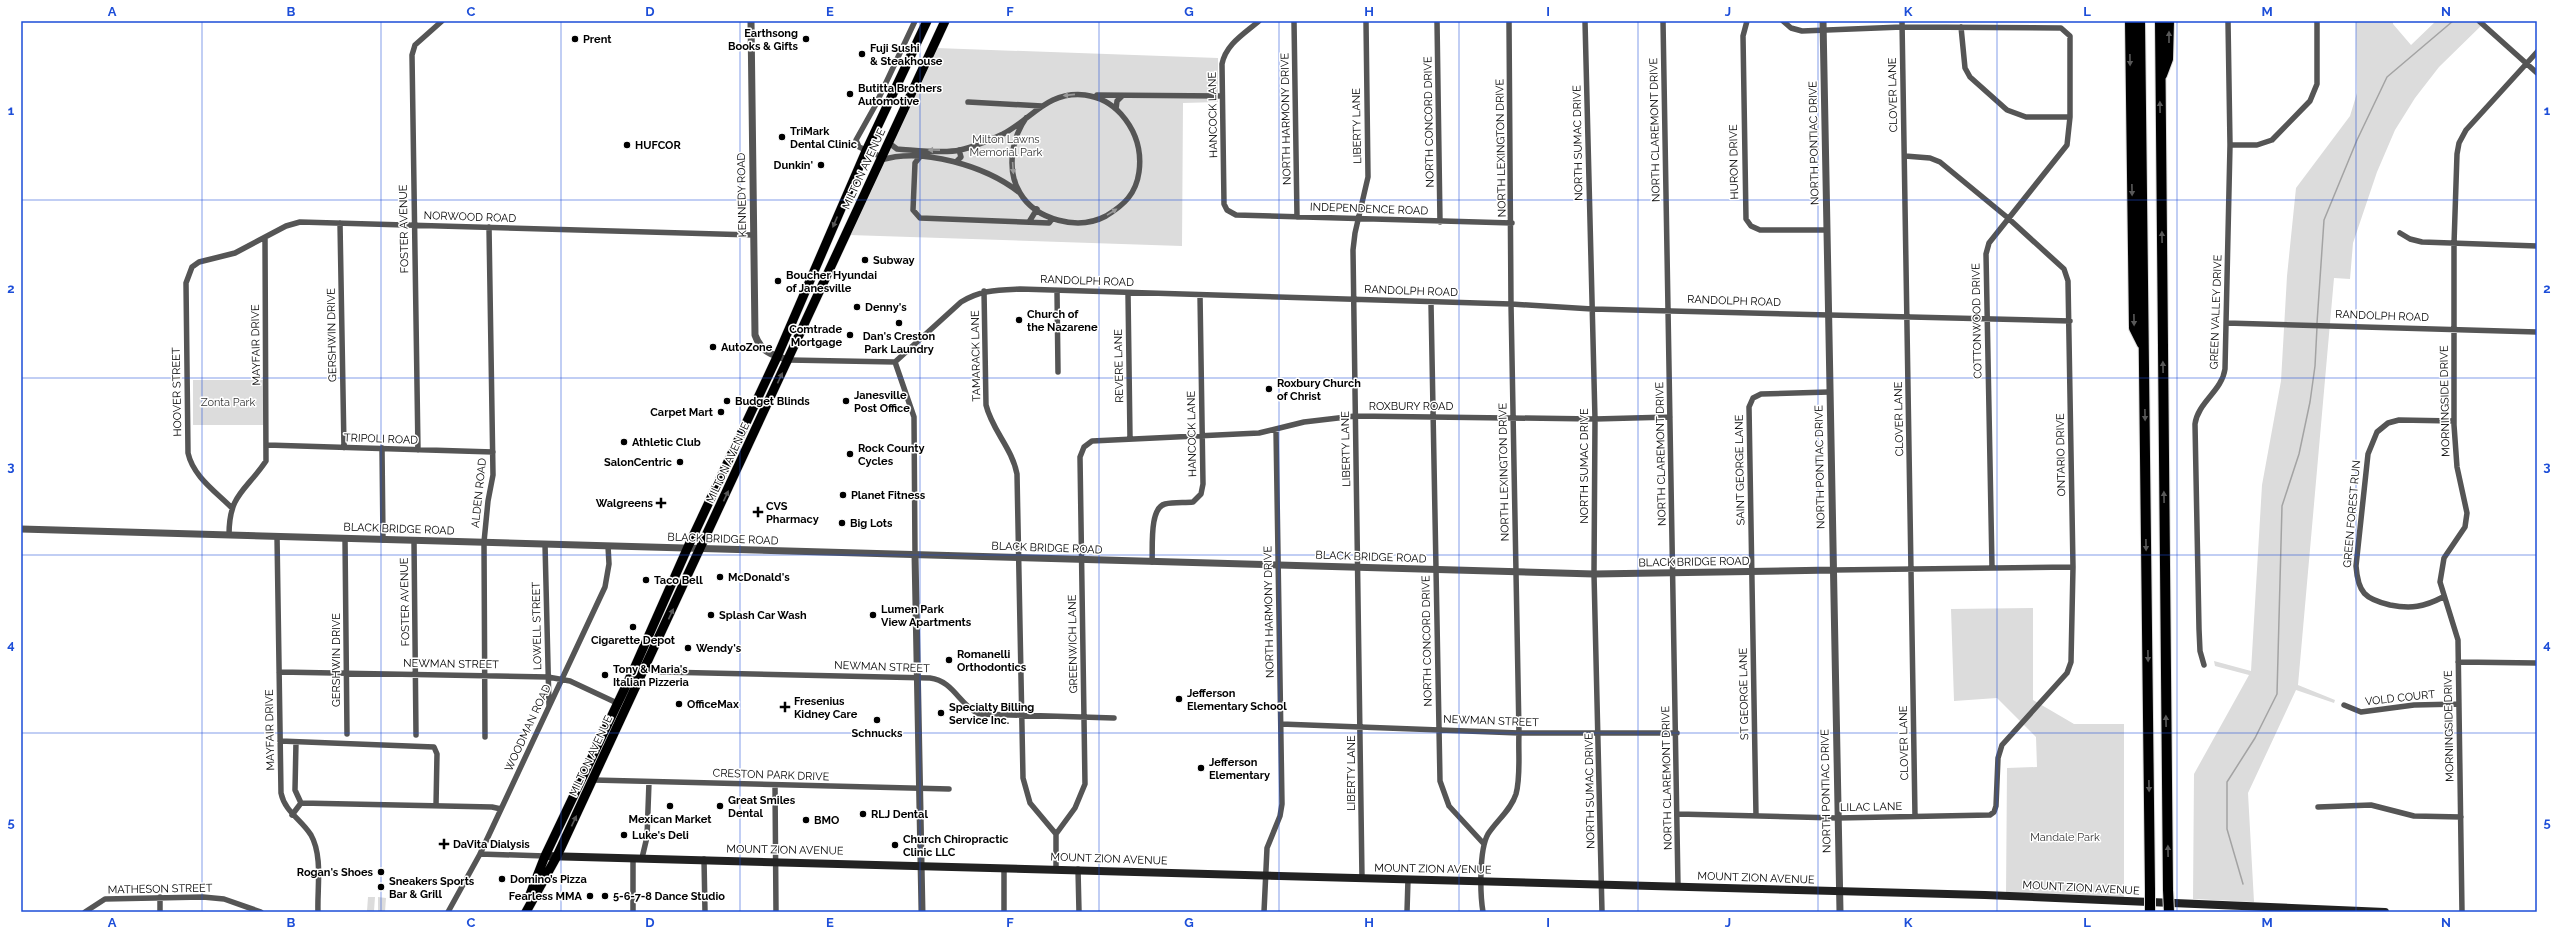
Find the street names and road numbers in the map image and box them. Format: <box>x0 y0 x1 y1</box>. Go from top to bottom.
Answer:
street label: NORTH HARMONY DRIVE <box>1278 53 1294 185</box>
street label: NORTH CONCORD DRIVE <box>1421 56 1437 188</box>
street label: NORTH CLAREMONT DRIVE <box>1647 57 1663 202</box>
street label: CLOVER LANE <box>1886 57 1900 133</box>
street label: HANCOCK LANE <box>1206 72 1220 158</box>
street label: NORTH LEXINGTON DRIVE <box>1493 78 1509 217</box>
street label: NORTH PONTIAC DRIVE <box>1806 81 1822 205</box>
street label: NORTH SUMAC DRIVE <box>1570 85 1586 201</box>
street label: LIBERTY LANE <box>1350 88 1364 164</box>
street label: HURON DRIVE <box>1727 124 1741 200</box>
street label: MILTON AVENUE <box>840 126 889 211</box>
street label: KENNEDY ROAD <box>735 152 749 238</box>
street label: FOSTER AVENUE <box>397 184 411 273</box>
street label: INDEPENDENCE ROAD <box>1310 200 1429 218</box>
street label: NORWOOD ROAD <box>423 209 517 225</box>
street label: GREEN VALLEY DRIVE <box>2208 254 2225 370</box>
street label: COTTONWOOD DRIVE <box>1969 263 1985 379</box>
street label: RANDOLPH ROAD <box>1040 273 1134 289</box>
street label: RANDOLPH ROAD <box>1364 283 1458 299</box>
street label: GERSHWIN DRIVE <box>325 288 339 382</box>
street label: RANDOLPH ROAD <box>1687 293 1781 309</box>
street label: MAYFAIR DRIVE <box>249 304 263 386</box>
street label: RANDOLPH ROAD <box>2335 308 2429 324</box>
street label: TAMARACK LANE <box>969 310 983 402</box>
street label: REVERE LANE <box>1112 329 1126 403</box>
street label: MORNINGSIDE DRIVE <box>2438 345 2452 457</box>
street label: HOOVER STREET <box>170 347 184 437</box>
street label: NORTH CLAREMONT DRIVE <box>1653 381 1669 526</box>
street label: CLOVER LANE <box>1892 381 1906 457</box>
street label: HANCOCK LANE <box>1185 391 1199 477</box>
street label: ROXBURY ROAD <box>1369 400 1453 413</box>
street label: NORTH LEXINGTON DRIVE <box>1496 402 1512 541</box>
street label: NORTH PONTIAC DRIVE <box>1812 405 1828 529</box>
street label: NORTH SUMAC DRIVE <box>1578 408 1591 524</box>
street label: LIBERTY LANE <box>1339 411 1353 487</box>
street label: ONTARIO DRIVE <box>2054 413 2068 497</box>
street label: SAINT GEORGE LANE <box>1733 414 1747 525</box>
street label: MILTON AVENUE <box>704 420 753 505</box>
street label: TRIPOLI ROAD <box>344 431 418 447</box>
street label: ALDEN ROAD <box>469 457 489 529</box>
street label: GREEN FOREST RUN <box>2341 460 2363 568</box>
street label: BLACK BRIDGE ROAD <box>343 521 455 537</box>
street label: BLACK BRIDGE ROAD <box>667 531 779 547</box>
street label: BLACK BRIDGE ROAD <box>991 540 1103 556</box>
street label: NORTH HARMONY DRIVE <box>1261 546 1277 678</box>
street label: BLACK BRIDGE ROAD <box>1315 549 1427 565</box>
street label: BLACK BRIDGE ROAD <box>1638 555 1750 569</box>
street label: FOSTER AVENUE <box>398 557 412 646</box>
street label: NORTH CONCORD DRIVE <box>1419 575 1435 707</box>
street label: LOWELL STREET <box>530 581 544 670</box>
street label: GREENWICH LANE <box>1066 594 1080 693</box>
street label: GERSHWIN DRIVE <box>330 613 343 707</box>
street label: ST GEORGE LANE <box>1737 648 1751 740</box>
street label: NEWMAN STREET <box>403 657 499 671</box>
street label: NEWMAN STREET <box>834 659 930 675</box>
street label: MORNINGSIDE DRIVE <box>2442 670 2456 782</box>
street label: WOODMAN ROAD <box>502 682 554 774</box>
street label: VOLD COURT <box>2364 688 2436 708</box>
street label: MAYFAIR DRIVE <box>263 689 277 771</box>
street label: NORTH CLAREMONT DRIVE <box>1659 705 1675 850</box>
street label: CLOVER LANE <box>1897 705 1911 781</box>
street label: MILTON AVENUE <box>567 713 616 798</box>
street label: NEWMAN STREET <box>1443 713 1539 729</box>
street label: NORTH PONTIAC DRIVE <box>1818 729 1834 853</box>
street label: NORTH SUMAC DRIVE <box>1582 733 1598 849</box>
street label: LIBERTY LANE <box>1345 735 1358 811</box>
street label: CRESTON PARK DRIVE <box>712 766 830 784</box>
street label: LILAC LANE <box>1840 800 1902 814</box>
street label: MOUNT ZION AVENUE <box>726 842 844 858</box>
street label: MOUNT ZION AVENUE <box>1050 850 1168 868</box>
street label: MOUNT ZION AVENUE <box>1374 861 1492 877</box>
street label: MOUNT ZION AVENUE <box>1697 869 1815 887</box>
street label: MOUNT ZION AVENUE <box>2022 878 2140 898</box>
street label: MATHESON STREET <box>108 882 213 896</box>

